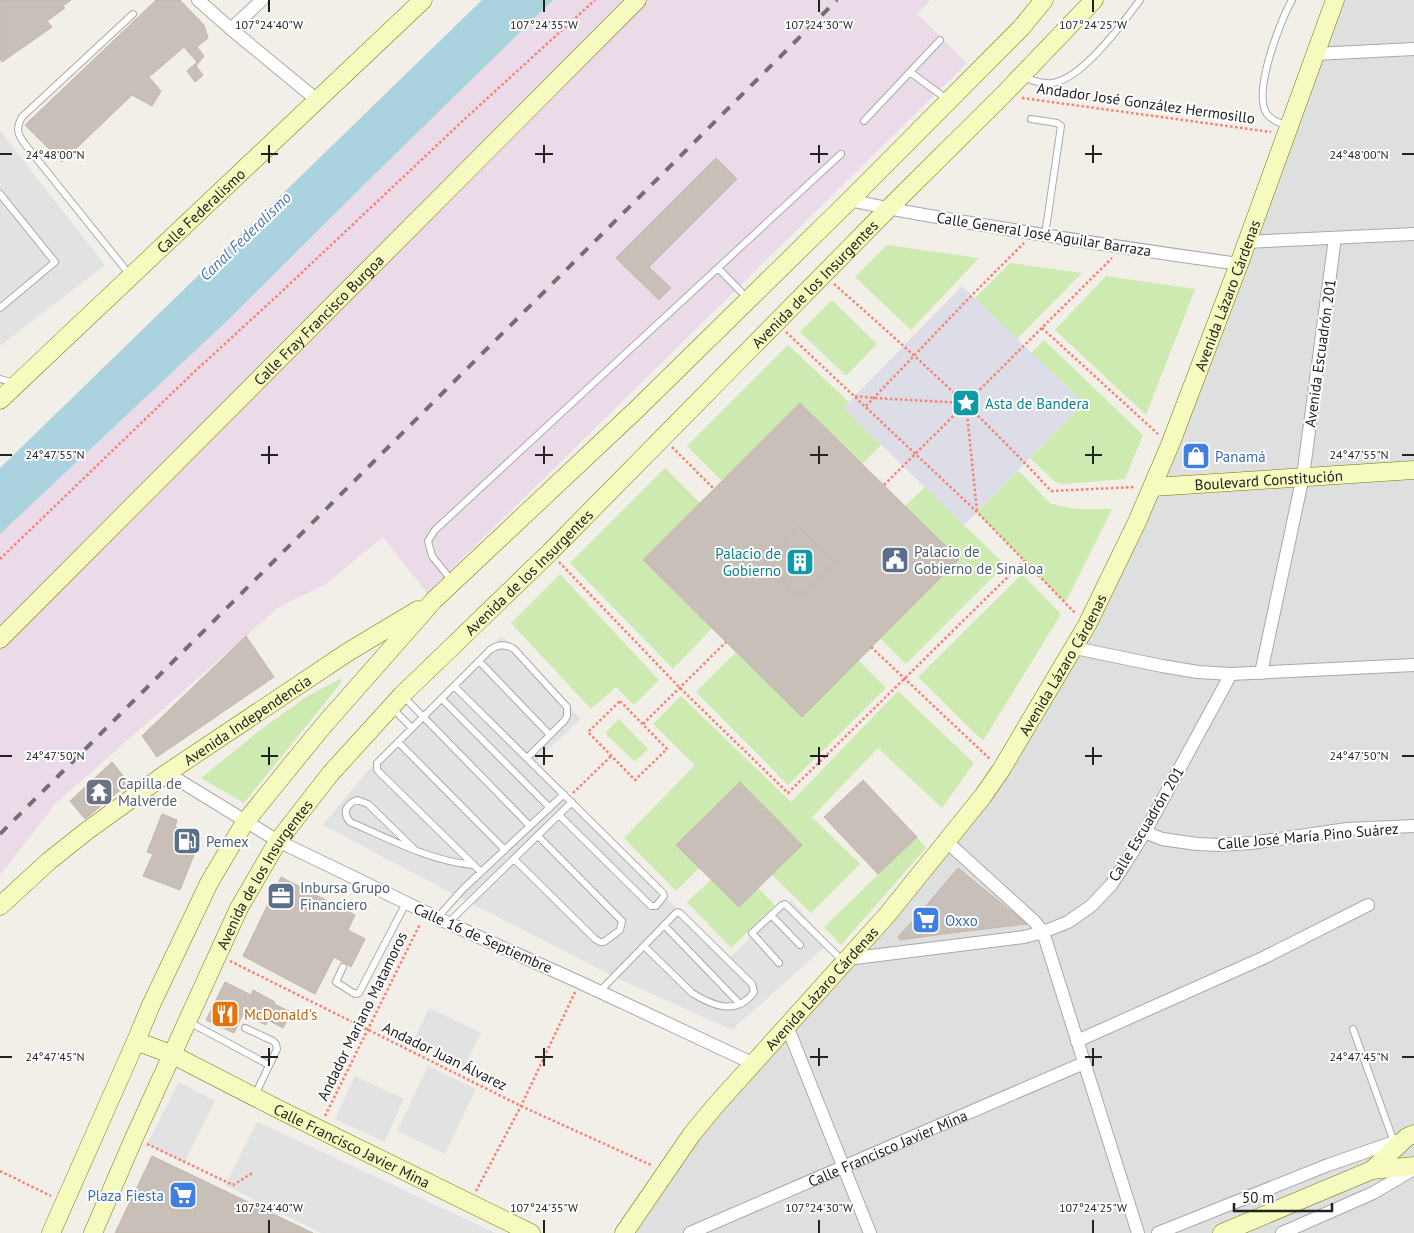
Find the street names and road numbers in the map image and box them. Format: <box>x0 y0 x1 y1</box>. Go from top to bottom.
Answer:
street label: Andador José González Hermosillo <box>1036 78 1256 128</box>
street label: Calle Federalismo <box>152 164 249 257</box>
street label: Calle General José Aguilar Barraza <box>935 208 1153 260</box>
street label: Avenida de los Insurgentes <box>747 216 882 352</box>
street label: Avenida Lázaro Cárdenas <box>1190 217 1264 373</box>
street label: Calle Fray Francisco Burgoa <box>249 250 387 389</box>
street label: Avenida Escuadrón 201 <box>1300 278 1340 428</box>
street label: Boulevard Constitución <box>1194 465 1343 494</box>
street label: Avenida de los Insurgentes <box>460 505 597 639</box>
street label: Avenida Lázaro Cárdenas <box>1014 591 1110 739</box>
street label: Avenida Independencia <box>180 670 314 769</box>
street label: Calle Escuadrón 201 <box>1104 763 1188 885</box>
street label: Avenida de los Insurgentes <box>212 796 316 952</box>
street label: Calle José María Pino Suárez <box>1217 819 1399 853</box>
street label: Calle 16 de Septiembre <box>411 899 555 977</box>
street label: Avenida Lázaro Cárdenas <box>761 922 882 1054</box>
street label: Andador Mariano Matamoros <box>313 929 411 1103</box>
street label: Andador Juan Álvarez <box>380 1018 510 1094</box>
street label: Calle Francisco Javier Mina <box>271 1099 433 1192</box>
street label: Calle Francisco Javier Mina <box>805 1105 970 1191</box>

